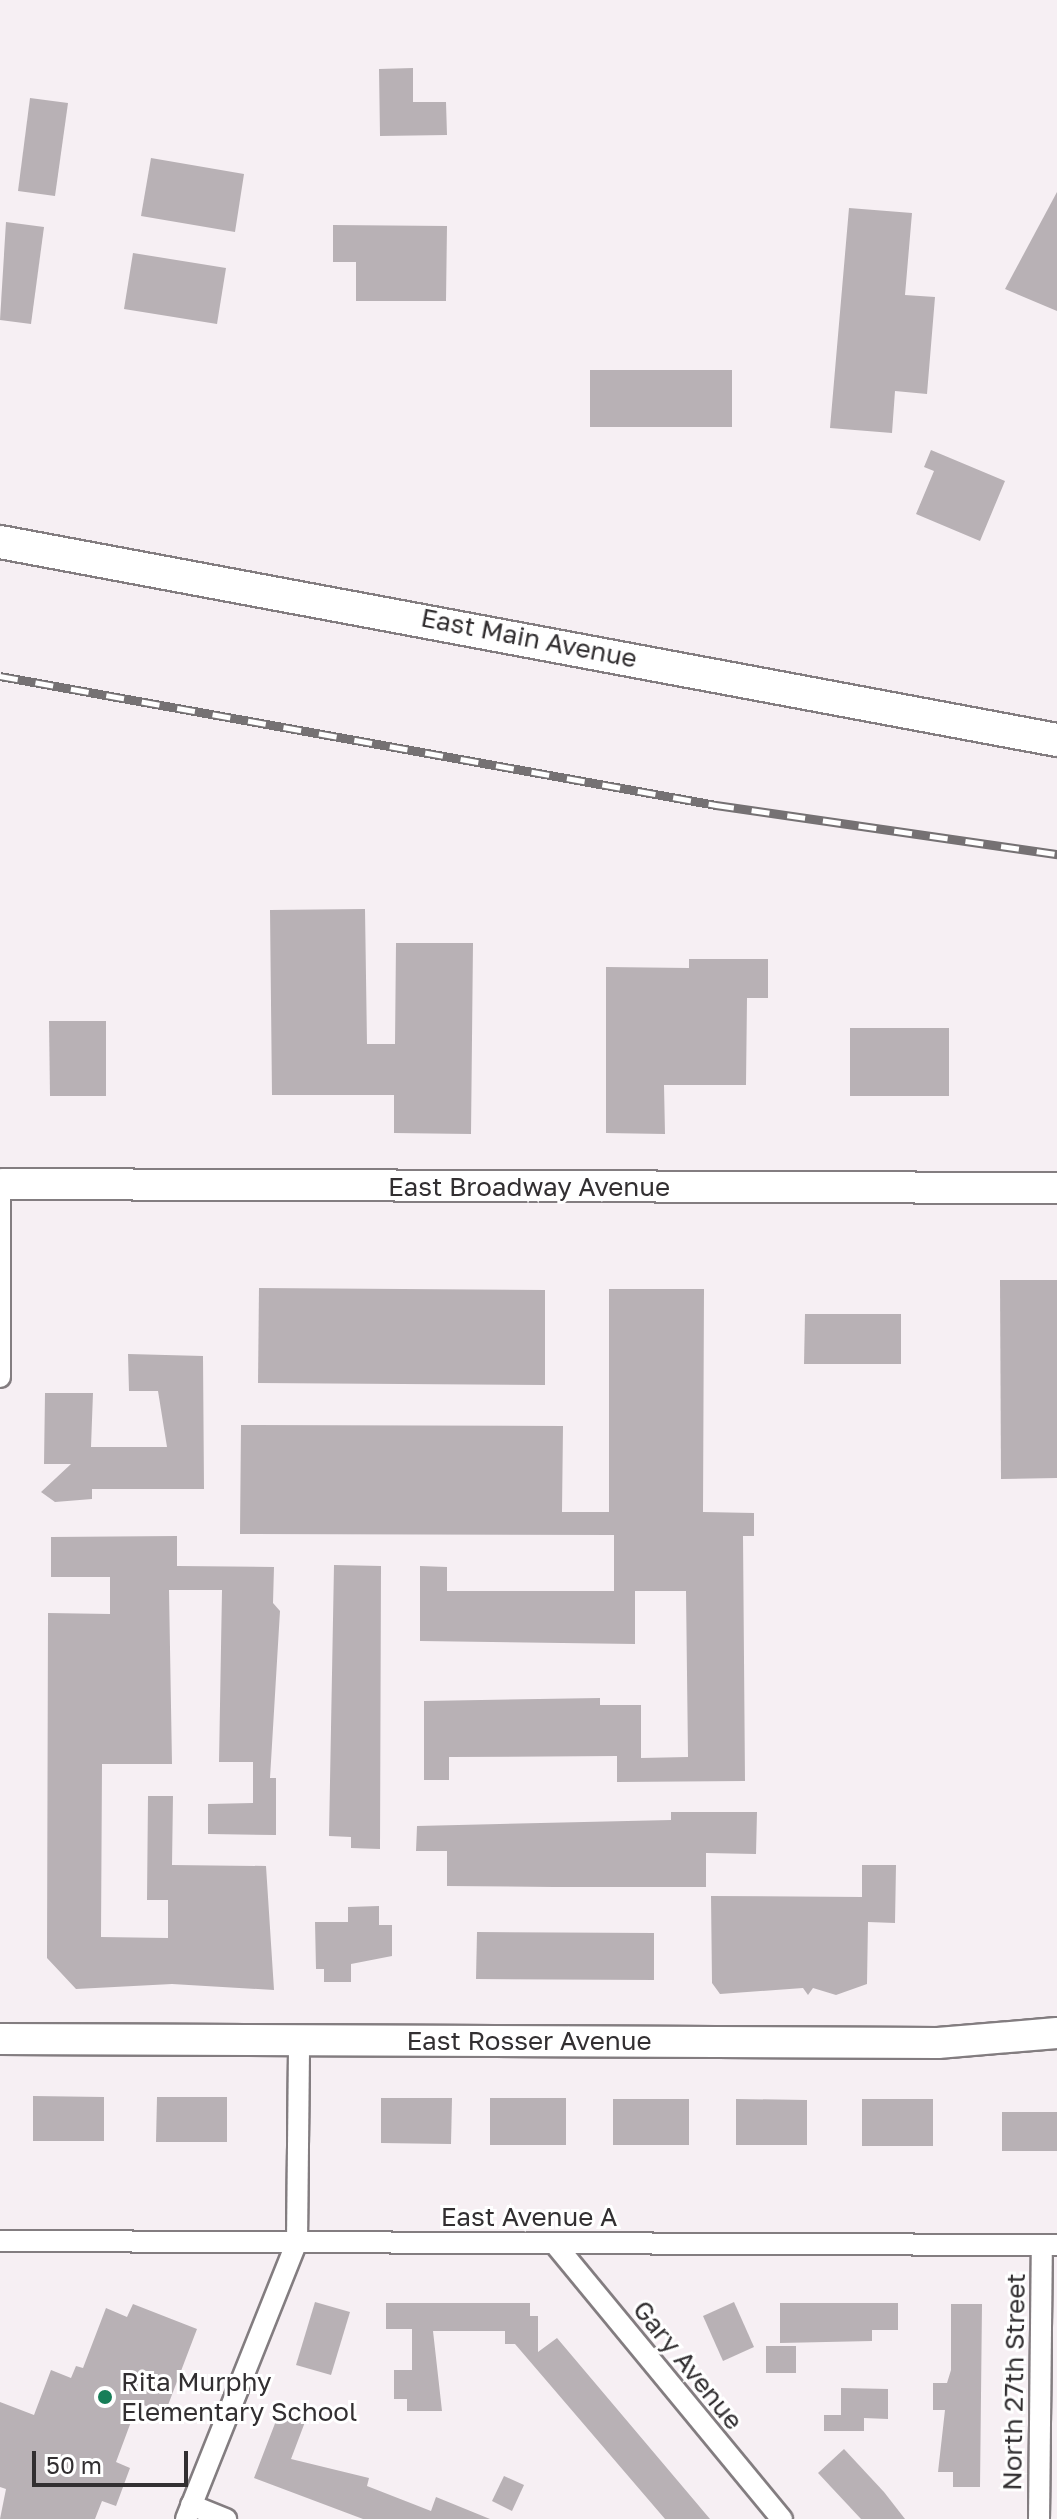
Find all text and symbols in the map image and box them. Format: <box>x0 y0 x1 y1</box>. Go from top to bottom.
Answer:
street label: East Main Avenue <box>418 602 640 674</box>
street label: East Broadway Avenue <box>388 1171 670 1203</box>
street label: East Rosser Avenue <box>406 2025 652 2057</box>
street label: East Avenue A <box>441 2201 617 2233</box>
street label: North 27th Street <box>997 2273 1031 2491</box>
street label: Gary Avenue <box>627 2294 749 2436</box>
place label: Rita Murphy Elementary School <box>121 2366 357 2428</box>
marker: Rita Murphy Elementary School <box>96 2388 114 2406</box>
scale bar <box>36 2435 192 2485</box>
text: 50 m <box>46 2450 102 2479</box>

